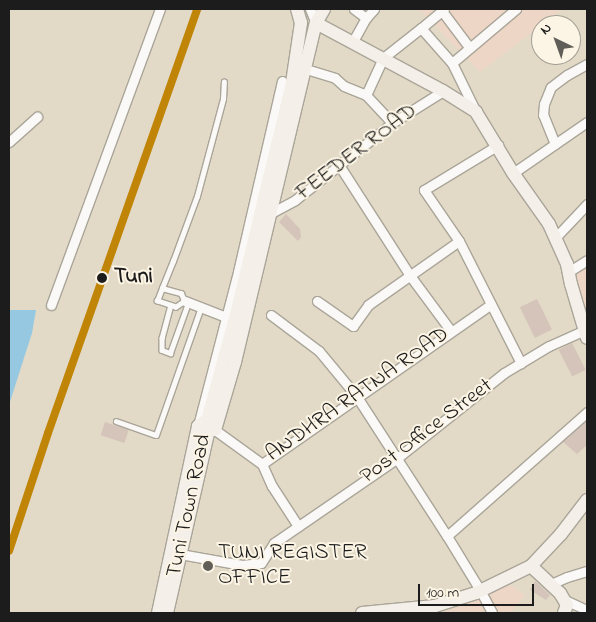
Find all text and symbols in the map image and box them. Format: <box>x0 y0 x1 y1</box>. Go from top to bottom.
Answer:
north arrow <box>531 15 581 65</box>
text: N <box>536 18 557 40</box>
street label: FEEDER ROAD <box>291 99 423 207</box>
place label: Tuni <box>114 265 153 291</box>
marker: Tuni <box>93 269 111 287</box>
street label: ANDHRA RATNA ROAD <box>261 322 455 468</box>
street label: Post Office Street <box>356 374 498 490</box>
street label: Tuni Town Road <box>162 432 218 580</box>
place label: TUNI REGISTER OFFICE <box>218 540 367 592</box>
marker: TUNI REGISTER OFFICE <box>202 560 214 572</box>
scale bar <box>421 574 537 606</box>
text: 100 m <box>426 582 459 604</box>

